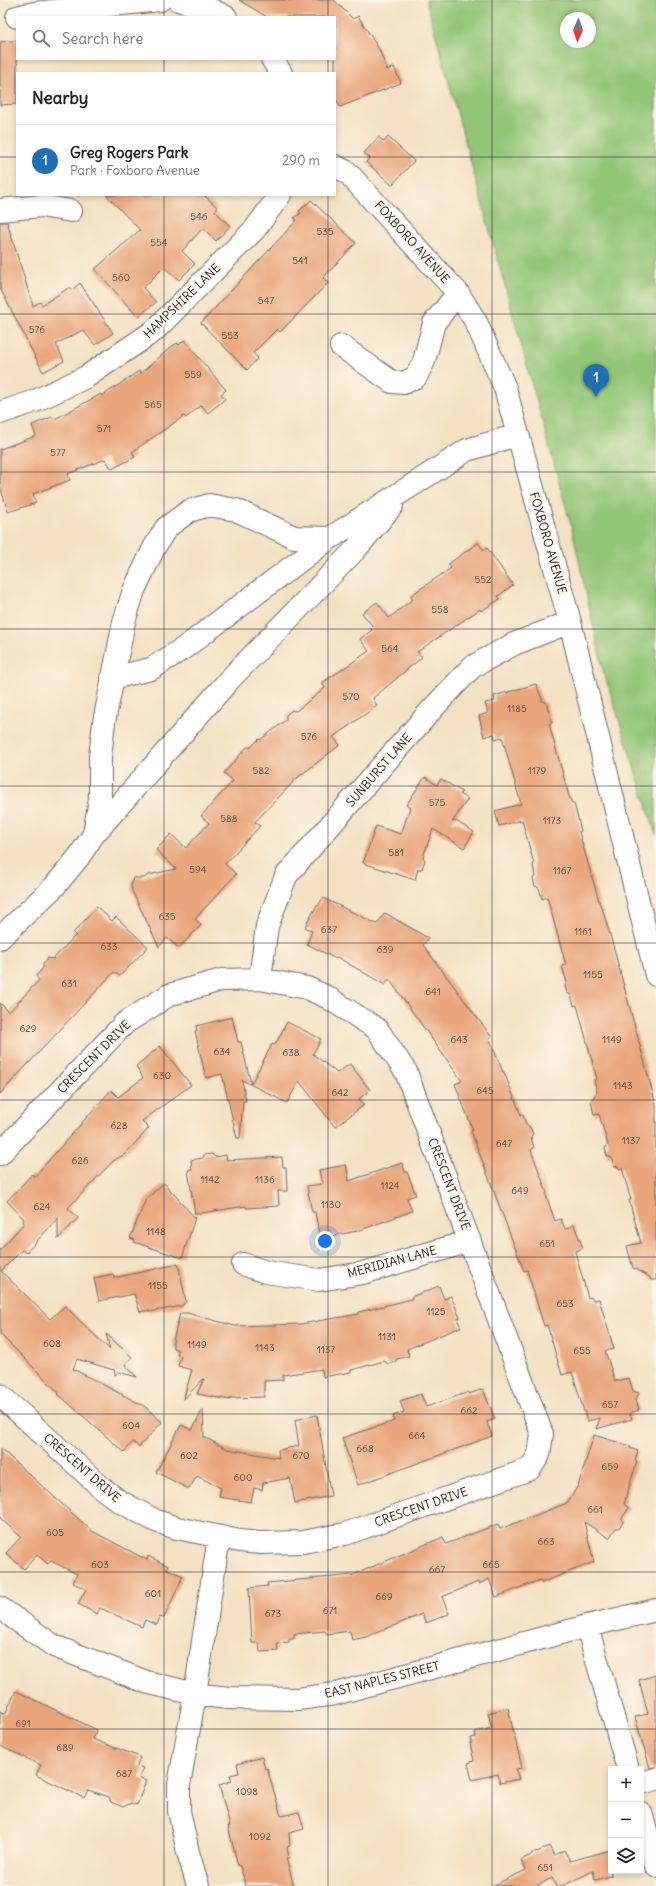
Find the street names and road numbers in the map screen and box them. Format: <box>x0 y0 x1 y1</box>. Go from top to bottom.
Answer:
street label: FOXBORO AVENUE <box>371 197 453 286</box>
street label: HAMPSHIRE LANE <box>140 260 223 341</box>
street label: FOXBORO AVENUE <box>527 490 570 596</box>
street label: SUNBURST LANE <box>343 730 415 809</box>
street label: CRESCENT DRIVE <box>54 1017 133 1096</box>
street label: CRESCENT DRIVE <box>425 1136 474 1232</box>
street label: MERIDIAN LANE <box>346 1242 438 1281</box>
street label: CRESCENT DRIVE <box>41 1430 124 1505</box>
street label: CRESCENT DRIVE <box>372 1484 469 1529</box>
street label: EAST NAPLES STREET <box>323 1658 441 1701</box>

